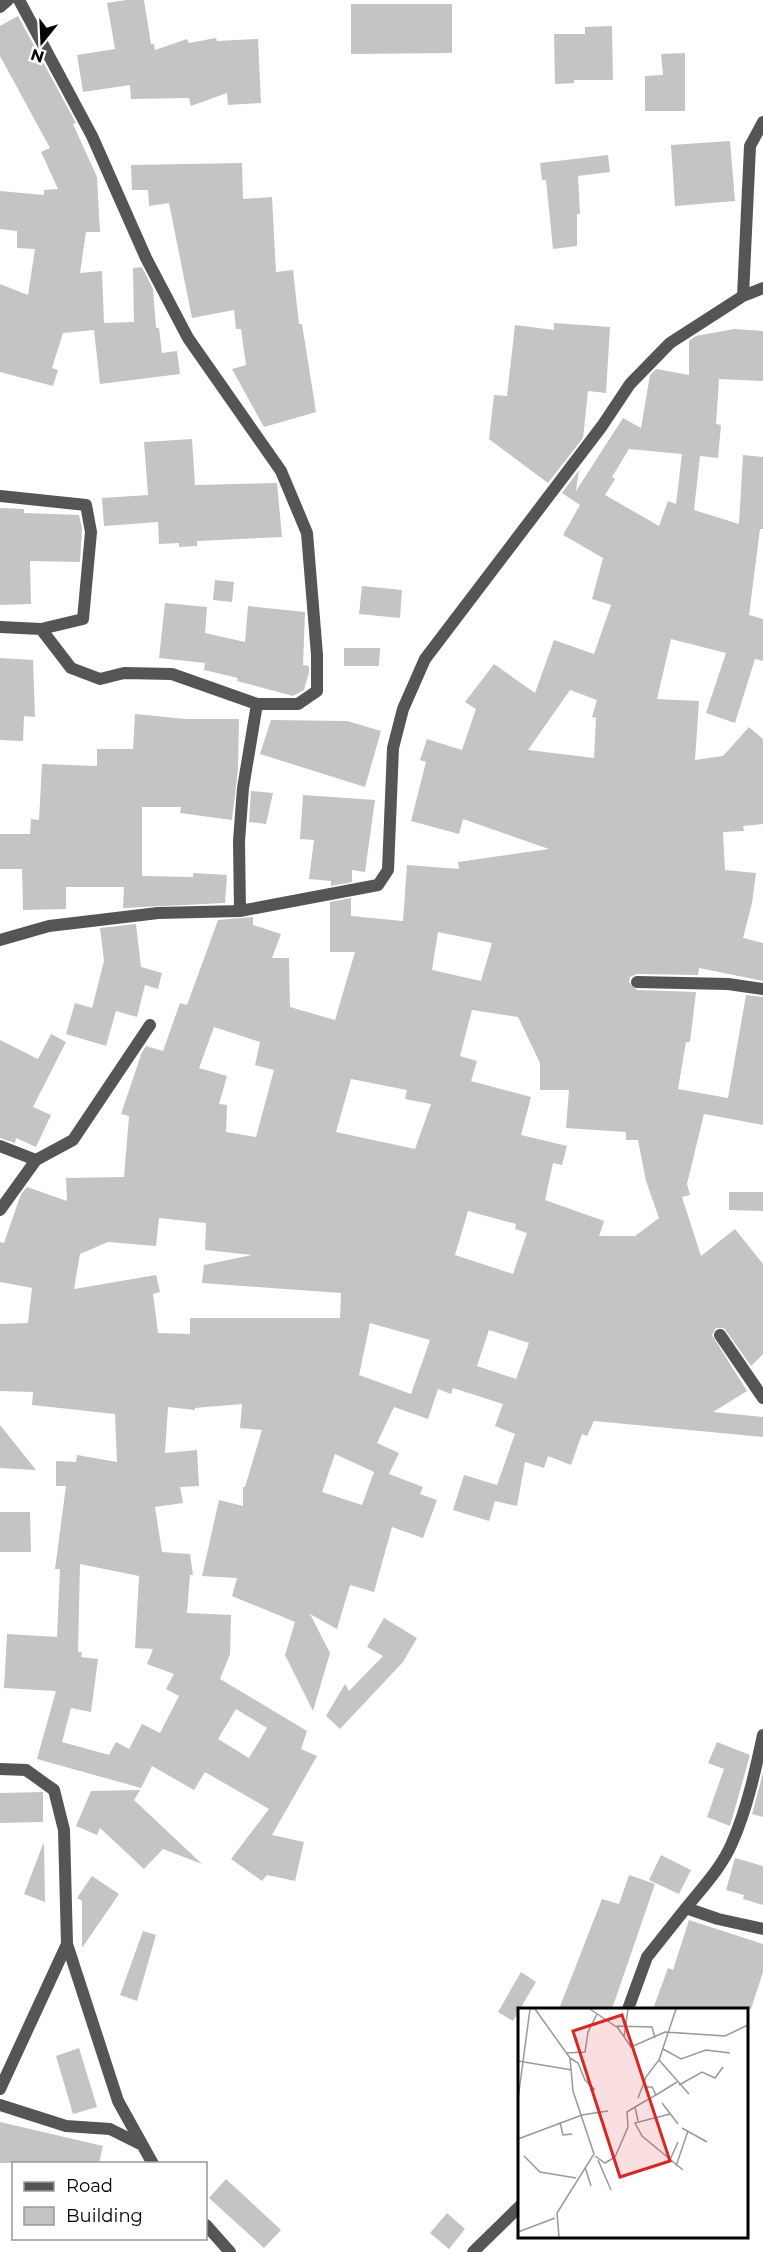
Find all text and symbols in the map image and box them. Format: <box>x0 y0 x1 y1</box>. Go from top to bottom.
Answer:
north arrow <box>12 12 72 72</box>
text: N <box>28 45 47 67</box>
inset map <box>518 2008 748 2237</box>
legend <box>12 2162 207 2240</box>
text: Road <box>66 2175 113 2197</box>
text: Building <box>66 2205 143 2227</box>

